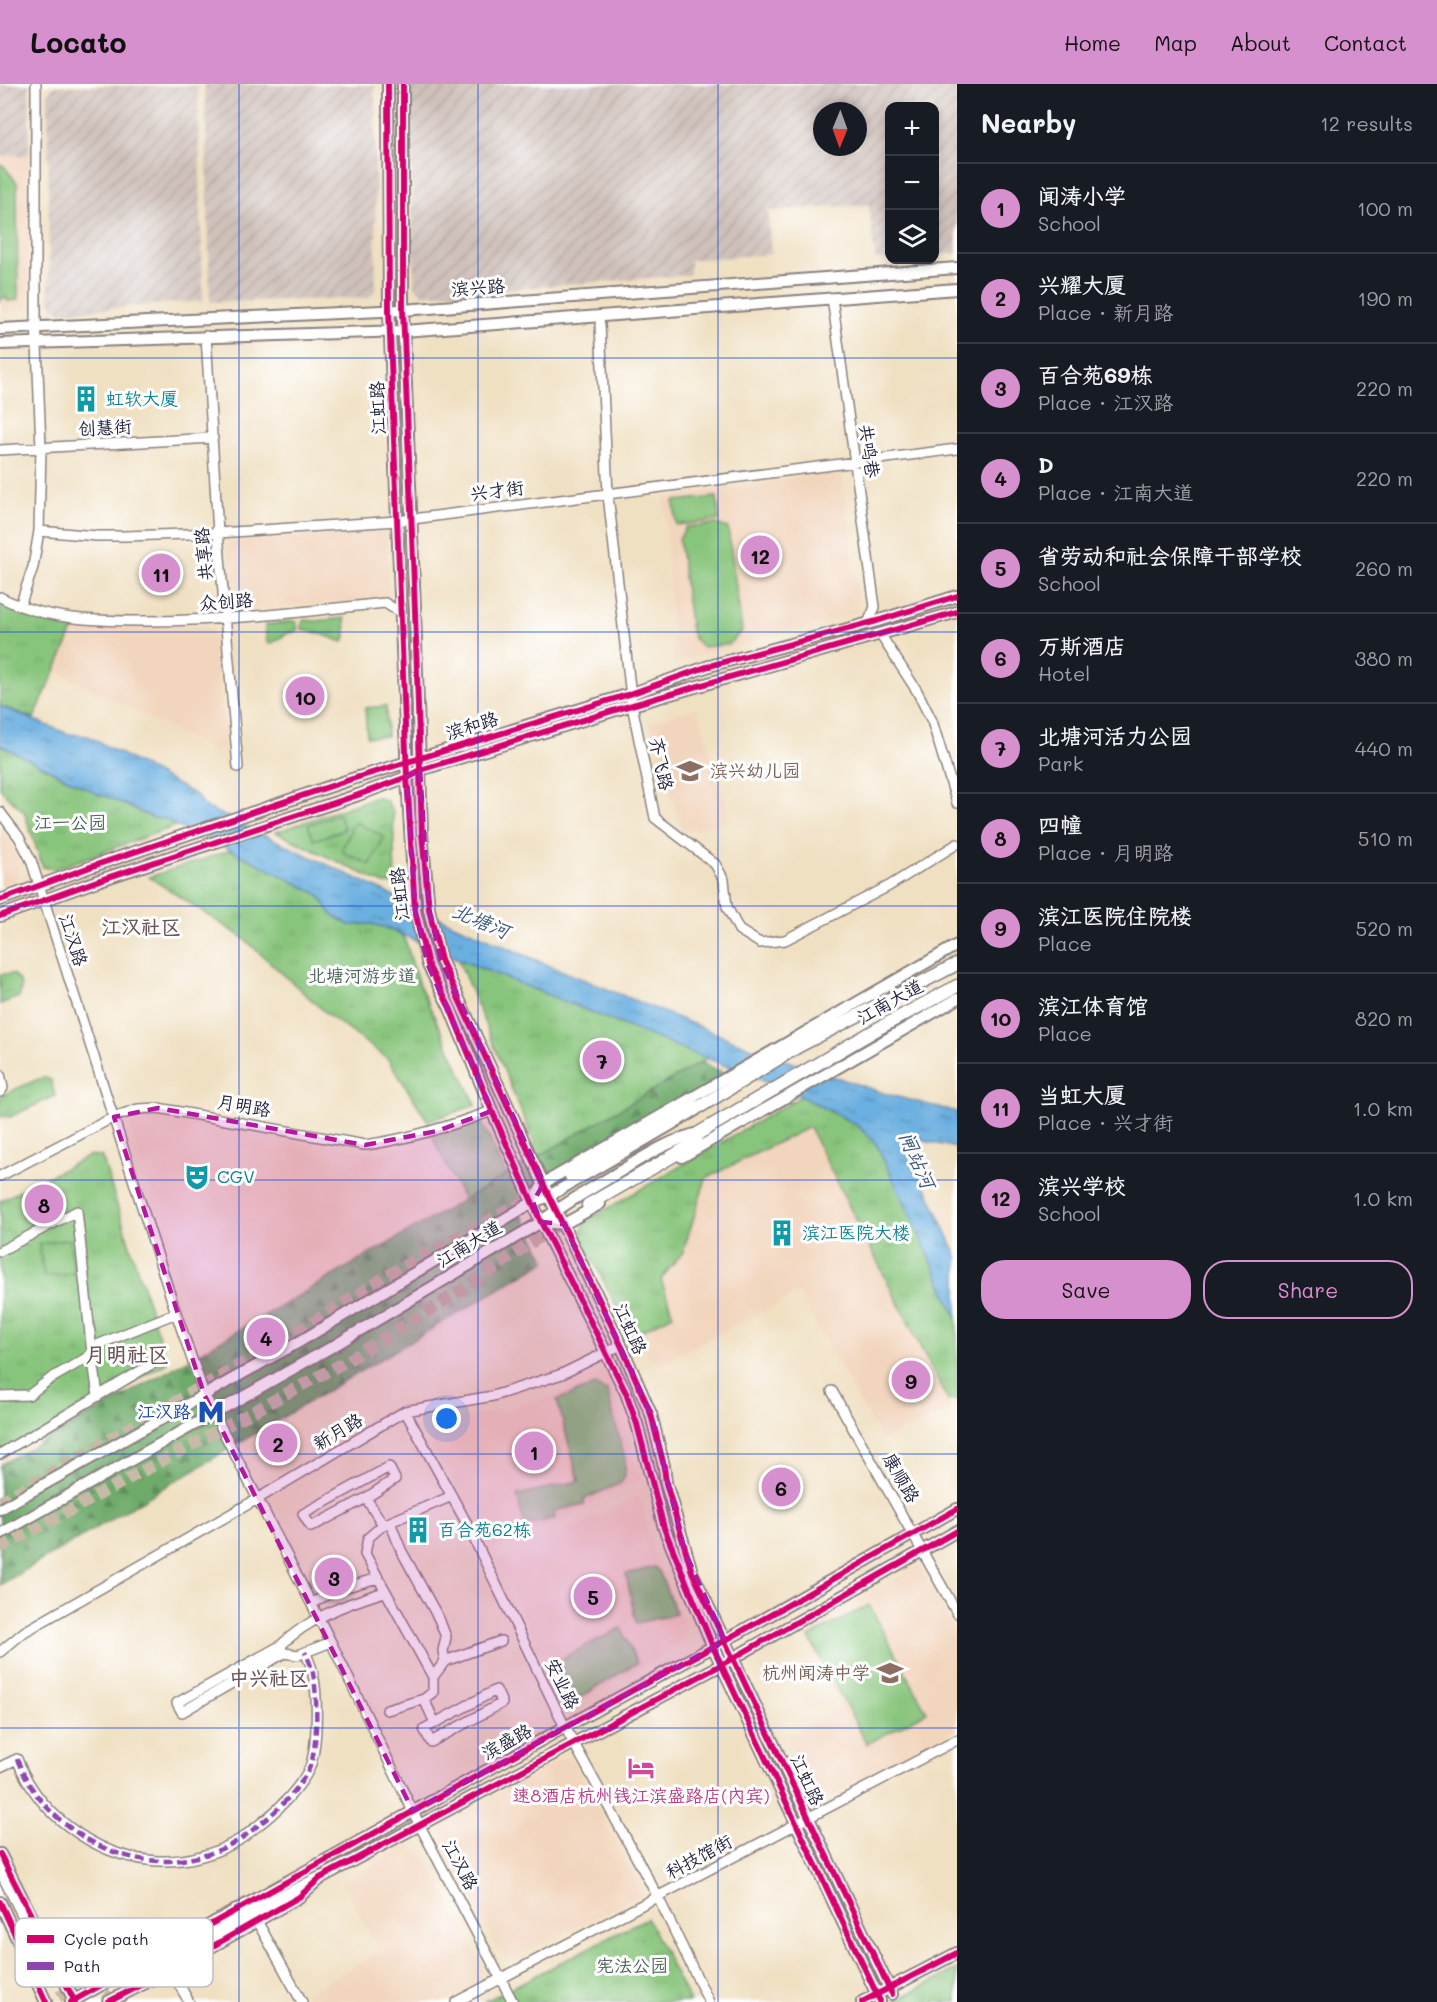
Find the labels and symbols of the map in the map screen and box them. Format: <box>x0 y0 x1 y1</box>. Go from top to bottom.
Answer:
north arrow <box>813 102 867 156</box>
street label: 滨兴路 <box>450 273 506 301</box>
street label: 江虹路 <box>364 381 390 435</box>
building icon: 虹软大厦 <box>71 384 101 414</box>
place label: 虹软大厦 <box>106 386 178 410</box>
street label: 创慧街 <box>77 414 133 440</box>
street label: 共鸣巷 <box>854 422 886 479</box>
street label: 兴才街 <box>469 475 525 505</box>
street label: 共享路 <box>189 526 217 582</box>
pin: 12 <box>740 532 780 578</box>
pin: 11 <box>142 550 180 596</box>
street label: 众创路 <box>198 587 254 615</box>
pin: 10 <box>286 674 324 718</box>
street label: 滨和路 <box>442 706 501 744</box>
street label: 齐飞路 <box>645 735 679 793</box>
school or university icon: 滨兴幼儿园 <box>675 756 705 786</box>
place label: 滨兴幼儿园 <box>710 758 800 782</box>
park label: 江一公园 <box>34 810 106 834</box>
street label: 江虹路 <box>384 866 414 922</box>
water label: 北塘河 <box>449 896 517 945</box>
street label: 江汉路 <box>54 910 94 969</box>
district label: 江汉社区 <box>101 913 181 939</box>
park label: 北塘河游步道 <box>308 963 416 987</box>
street label: 江南大道 <box>852 973 927 1029</box>
pin: 7 <box>582 1038 622 1082</box>
street label: 月明路 <box>216 1089 273 1122</box>
water label: 闸站河 <box>894 1127 943 1195</box>
theatre icon: CGV <box>182 1162 212 1192</box>
place label: CGV <box>217 1164 255 1188</box>
pin: 8 <box>24 1182 63 1226</box>
street label: 江南大道 <box>431 1214 506 1272</box>
building icon: 滨江医院大楼 <box>767 1218 797 1248</box>
place label: 滨江医院大楼 <box>802 1220 910 1244</box>
street label: 江虹路 <box>609 1299 653 1358</box>
pin: 4 <box>246 1314 286 1360</box>
district label: 月明社区 <box>85 1340 169 1367</box>
pin: 9 <box>892 1358 930 1402</box>
metro station icon: 江汉路 <box>196 1397 226 1427</box>
place label: 江汉路 <box>137 1399 191 1423</box>
your location <box>432 1404 461 1433</box>
street label: 新月路 <box>308 1407 367 1455</box>
pin: 2 <box>258 1420 298 1466</box>
pin: 1 <box>514 1428 554 1474</box>
street label: 康顺路 <box>878 1448 926 1507</box>
pin: 6 <box>762 1464 800 1510</box>
building icon: 百合苑62栋 <box>403 1515 433 1545</box>
place label: 百合苑62栋 <box>438 1517 531 1541</box>
pin: 3 <box>314 1554 354 1600</box>
pin: 5 <box>574 1574 612 1618</box>
street label: 安业路 <box>540 1654 586 1713</box>
school or university icon: 杭州闻涛中学 <box>875 1658 905 1688</box>
place label: 杭州闻涛中学 <box>762 1660 870 1684</box>
district label: 中兴社区 <box>229 1664 309 1690</box>
street label: 滨盛路 <box>477 1718 536 1765</box>
street label: 江虹路 <box>786 1750 830 1809</box>
hotel icon: 速8酒店杭州钱江滨盛路店(内宾) <box>626 1753 656 1783</box>
place label: 速8酒店杭州钱江滨盛路店(内宾) <box>512 1783 770 1807</box>
street label: 科技馆街 <box>661 1829 736 1884</box>
street label: 江汉路 <box>438 1835 484 1894</box>
legend <box>15 1918 213 1987</box>
text: Cycle path <box>64 1928 148 1949</box>
park label: 宪法公园 <box>596 1953 668 1977</box>
text: Path <box>64 1955 100 1976</box>

